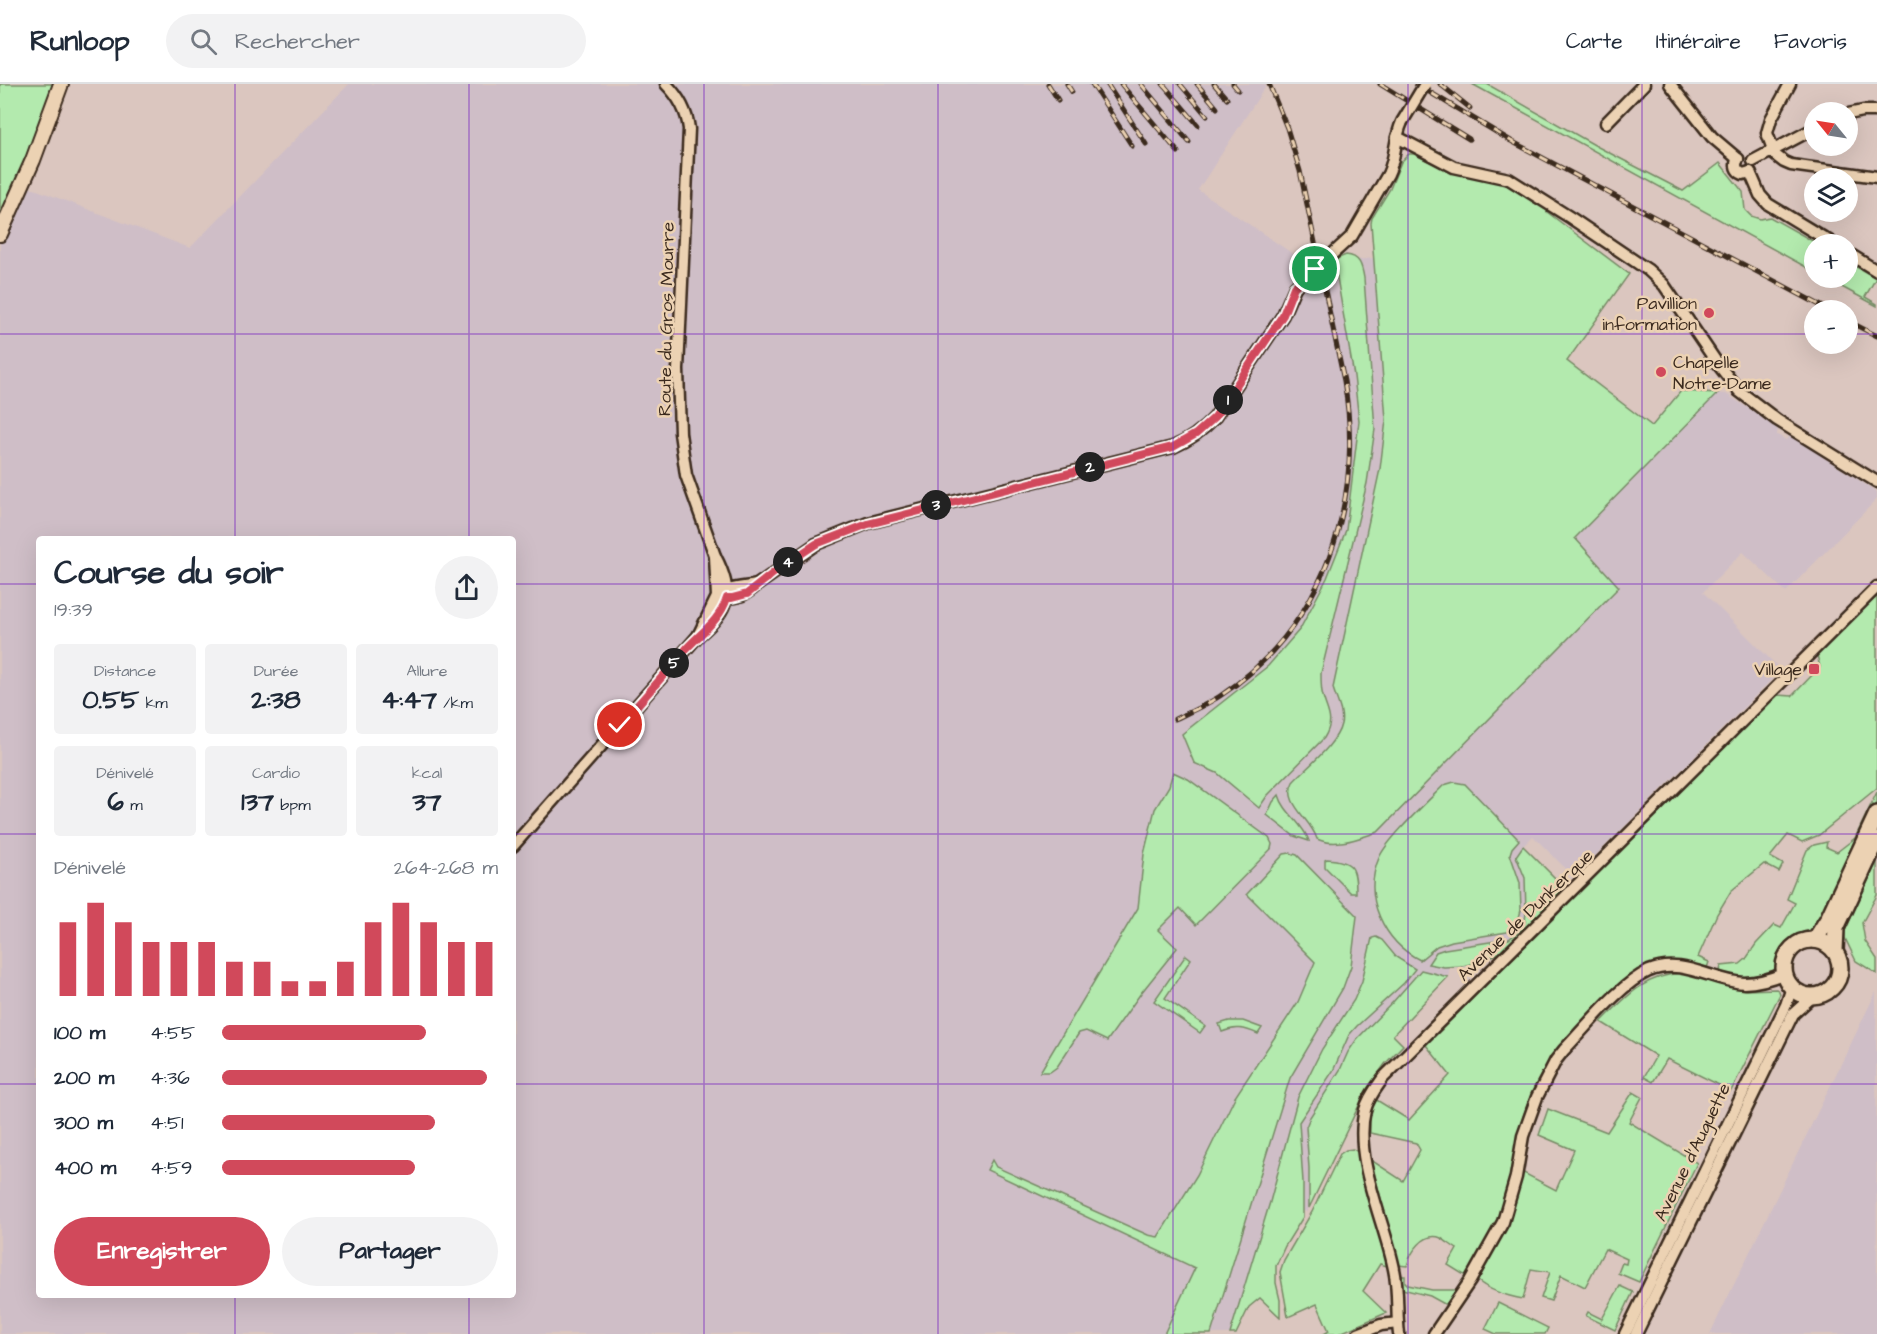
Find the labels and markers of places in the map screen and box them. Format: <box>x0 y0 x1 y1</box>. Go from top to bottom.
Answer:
pin <box>1289 243 1340 294</box>
place label: Pavillion information <box>1602 291 1697 337</box>
marker: Pavillion information <box>1702 306 1716 320</box>
place label: Chapelle Notre-Dame <box>1673 350 1772 396</box>
marker: Chapelle Notre-Dame <box>1654 365 1668 379</box>
pin: 1 <box>1213 385 1243 415</box>
pin: 2 <box>1075 452 1105 482</box>
pin: 3 <box>921 490 951 520</box>
pin: 4 <box>773 547 803 577</box>
pin: 5 <box>659 648 689 678</box>
place label: Village <box>1754 657 1802 683</box>
marker: Village <box>1807 662 1821 676</box>
pin <box>594 699 645 750</box>

